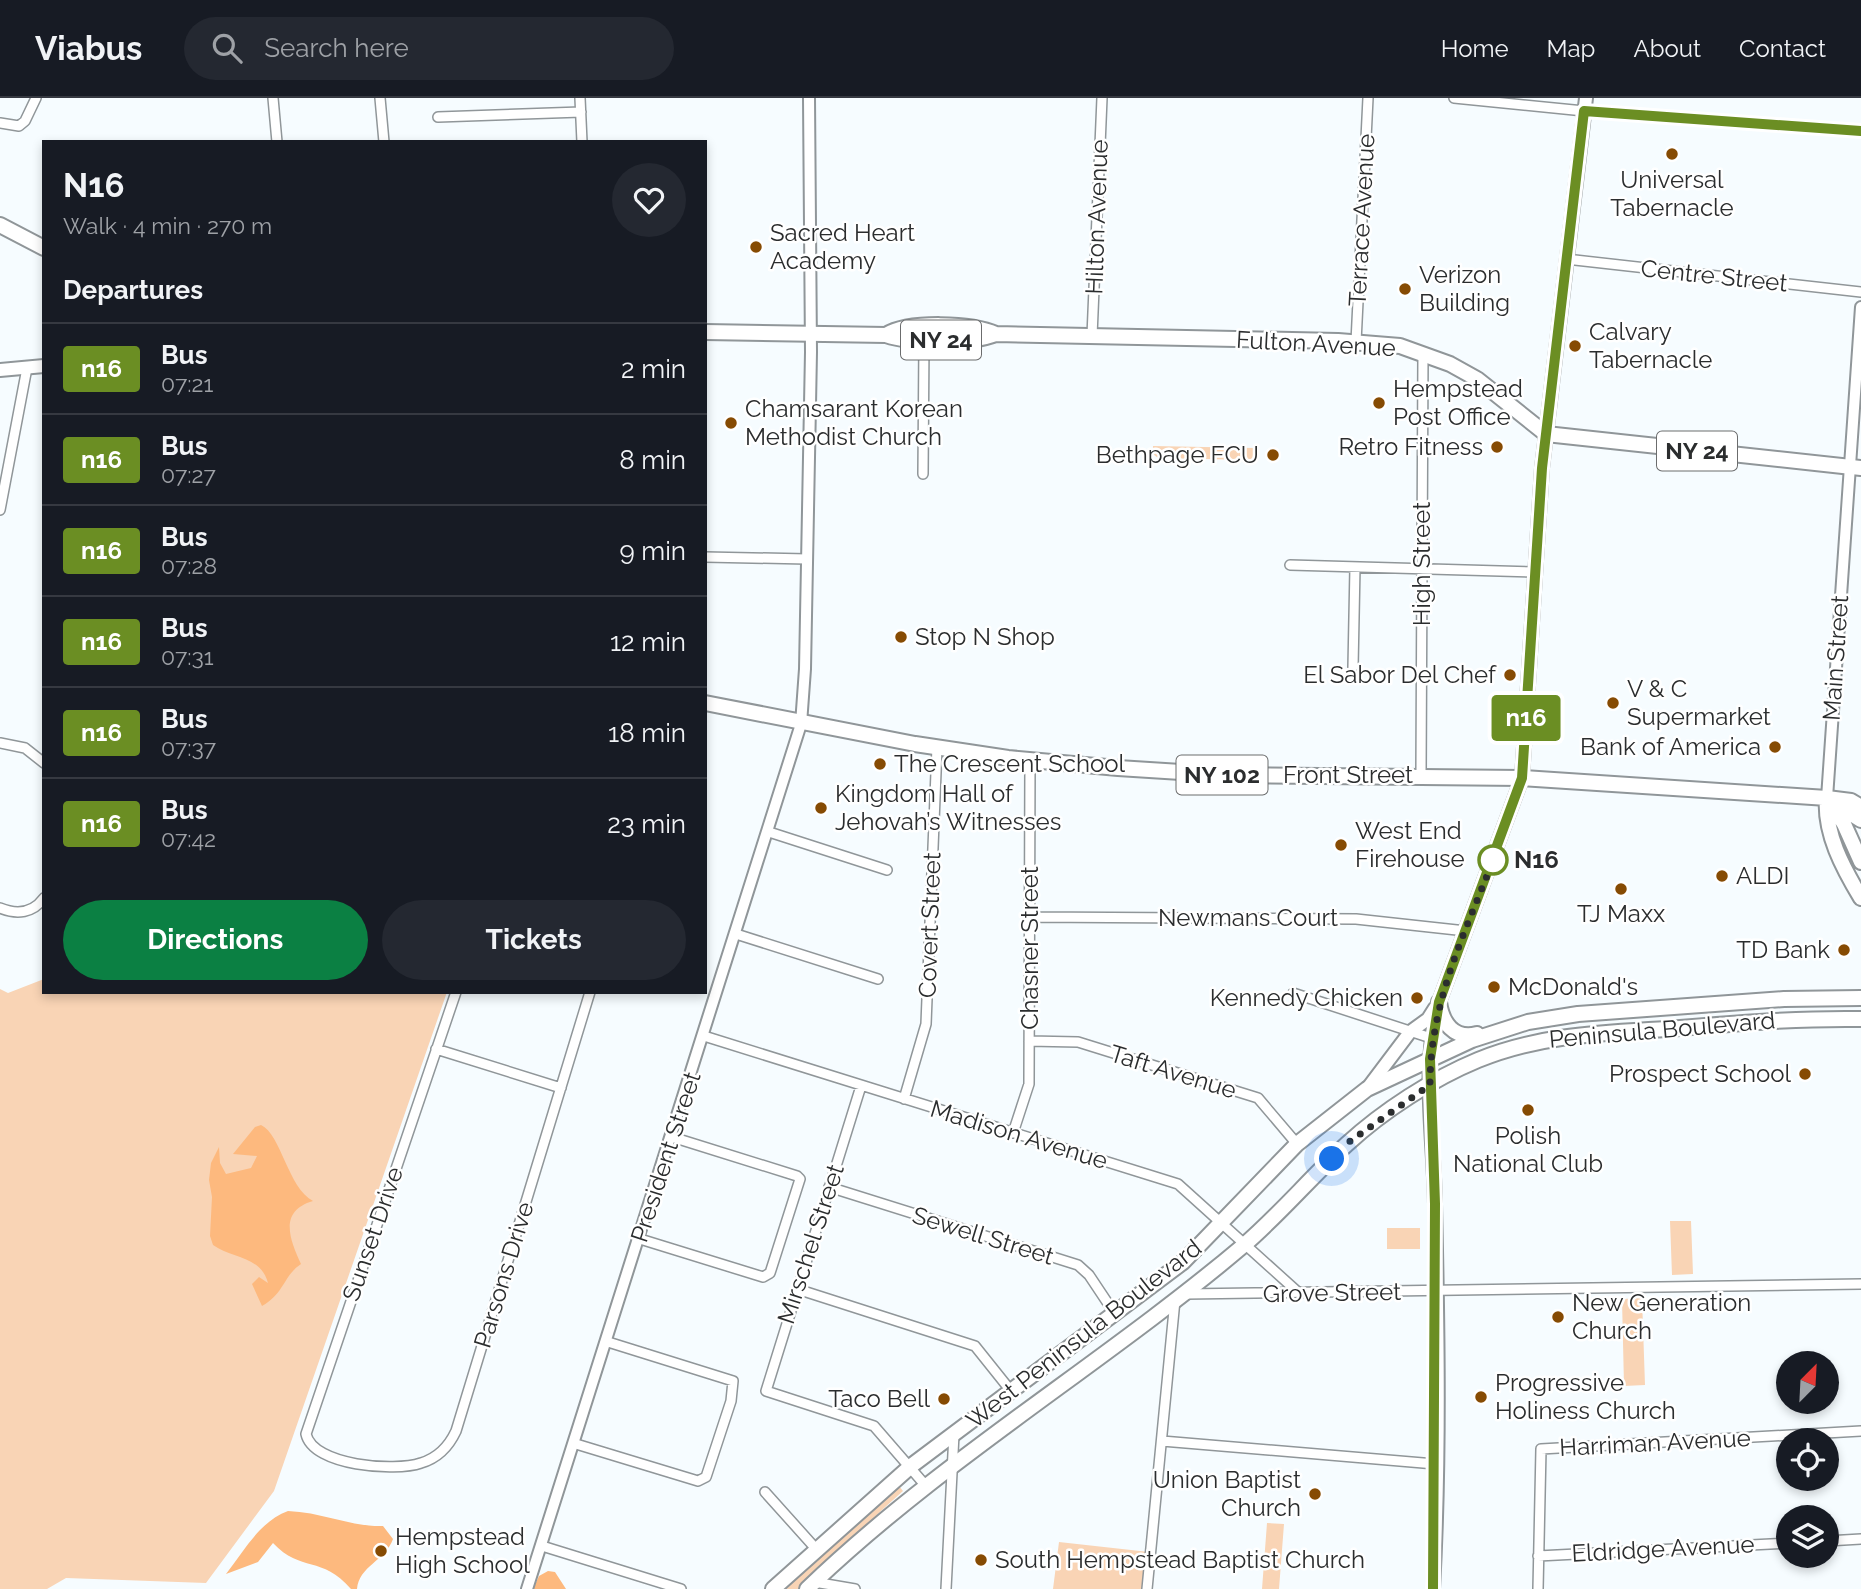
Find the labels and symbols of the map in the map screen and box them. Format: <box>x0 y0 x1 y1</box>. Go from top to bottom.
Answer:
street label: Terrace Avenue <box>1343 133 1380 307</box>
street label: Hilton Avenue <box>1079 139 1114 295</box>
marker: Universal Tabernacle <box>1664 146 1680 162</box>
place label: Universal Tabernacle <box>1610 165 1734 222</box>
place label: Sacred Heart Academy <box>770 218 915 275</box>
marker: Sacred Heart Academy <box>748 239 764 255</box>
street label: Centre Street <box>1639 253 1789 298</box>
place label: Verizon Building <box>1419 260 1510 317</box>
marker: Verizon Building <box>1397 281 1413 297</box>
place label: Calvary Tabernacle <box>1589 317 1712 374</box>
road number: NY 24 <box>901 320 981 360</box>
street label: Fulton Avenue <box>1235 325 1397 362</box>
marker: Calvary Tabernacle <box>1567 338 1583 354</box>
place label: Hempstead Post Office <box>1393 374 1523 431</box>
place label: Chamsarant Korean Methodist Church <box>745 394 963 451</box>
marker: Hempstead Post Office <box>1371 395 1387 411</box>
marker: Chamsarant Korean Methodist Church <box>723 415 739 431</box>
place label: Retro Fitness <box>1339 432 1483 461</box>
road number: NY 24 <box>1657 432 1737 470</box>
marker: Retro Fitness <box>1489 439 1505 455</box>
place label: Bethpage FCU <box>1096 440 1259 469</box>
marker: Bethpage FCU <box>1265 447 1281 463</box>
street label: High Street <box>1407 502 1436 626</box>
street label: Main Street <box>1817 594 1854 722</box>
place label: Stop N Shop <box>915 622 1055 651</box>
marker: Stop N Shop <box>893 629 909 645</box>
place label: El Sabor Del Chef <box>1303 660 1497 689</box>
marker: El Sabor Del Chef <box>1502 667 1518 683</box>
place label: V & C Supermarket <box>1627 674 1771 731</box>
line badge: n16 <box>1486 695 1566 741</box>
marker: V & C Supermarket <box>1605 695 1621 711</box>
place label: Bank of America <box>1580 732 1761 761</box>
marker: Bank of America <box>1767 739 1783 755</box>
place label: The Crescent School <box>894 749 1125 778</box>
road number: NY 102 <box>1176 755 1268 794</box>
marker: The Crescent School <box>872 756 888 772</box>
street label: Front Street <box>1283 760 1413 789</box>
place label: Kingdom Hall of Jehovah’s Witnesses <box>835 779 1061 836</box>
marker: Kingdom Hall of Jehovah’s Witnesses <box>813 800 829 816</box>
place label: West End Firehouse <box>1355 816 1465 873</box>
marker: West End Firehouse <box>1333 837 1349 853</box>
marker: N16 <box>1478 845 1508 875</box>
place label: N16 <box>1514 845 1559 874</box>
street label: Covert Street <box>912 852 947 998</box>
place label: ALDI <box>1736 861 1789 890</box>
street label: Chasner Street <box>1015 866 1044 1030</box>
marker: ALDI <box>1714 868 1730 884</box>
marker: TJ Maxx <box>1613 881 1629 897</box>
place label: TJ Maxx <box>1577 899 1665 928</box>
street label: Newmans Court <box>1158 903 1338 932</box>
place label: TD Bank <box>1736 935 1830 964</box>
marker: TD Bank <box>1836 942 1852 958</box>
place label: McDonald's <box>1508 972 1638 1001</box>
marker: McDonald's <box>1486 979 1502 995</box>
place label: Kennedy Chicken <box>1210 983 1403 1012</box>
marker: Kennedy Chicken <box>1409 990 1425 1006</box>
street label: Peninsula Boulevard <box>1548 1005 1776 1054</box>
street label: Taft Avenue <box>1106 1039 1240 1104</box>
place label: Prospect School <box>1609 1059 1791 1088</box>
marker: Prospect School <box>1797 1066 1813 1082</box>
street label: President Street <box>624 1068 707 1246</box>
street label: Madison Avenue <box>927 1094 1111 1175</box>
marker: Polish National Club <box>1520 1102 1536 1118</box>
place label: Polish National Club <box>1453 1121 1603 1178</box>
your location <box>1314 1141 1349 1176</box>
street label: Mirschel Street <box>771 1160 850 1327</box>
street label: Sunset Drive <box>336 1163 409 1305</box>
street label: Parsons Drive <box>468 1198 539 1351</box>
street label: Sewell Street <box>909 1200 1057 1271</box>
street label: West Peninsula Boulevard <box>960 1233 1207 1434</box>
street label: Grove Street <box>1263 1277 1401 1308</box>
place label: New Generation Church <box>1572 1288 1751 1345</box>
marker: New Generation Church <box>1550 1309 1566 1325</box>
north arrow <box>1776 1351 1839 1414</box>
place label: Progressive Holiness Church <box>1495 1368 1676 1425</box>
place label: Taco Bell <box>828 1384 930 1413</box>
marker: Progressive Holiness Church <box>1473 1389 1489 1405</box>
marker: Taco Bell <box>936 1391 952 1407</box>
street label: Harriman Avenue <box>1559 1423 1751 1462</box>
place label: Union Baptist Church <box>1153 1465 1301 1522</box>
marker: Union Baptist Church <box>1307 1486 1323 1502</box>
place label: Hempstead High School <box>395 1522 530 1579</box>
street label: Eldridge Avenue <box>1571 1529 1755 1568</box>
marker: Hempstead High School <box>373 1543 389 1559</box>
place label: South Hempstead Baptist Church <box>995 1545 1365 1574</box>
marker: South Hempstead Baptist Church <box>973 1552 989 1568</box>

